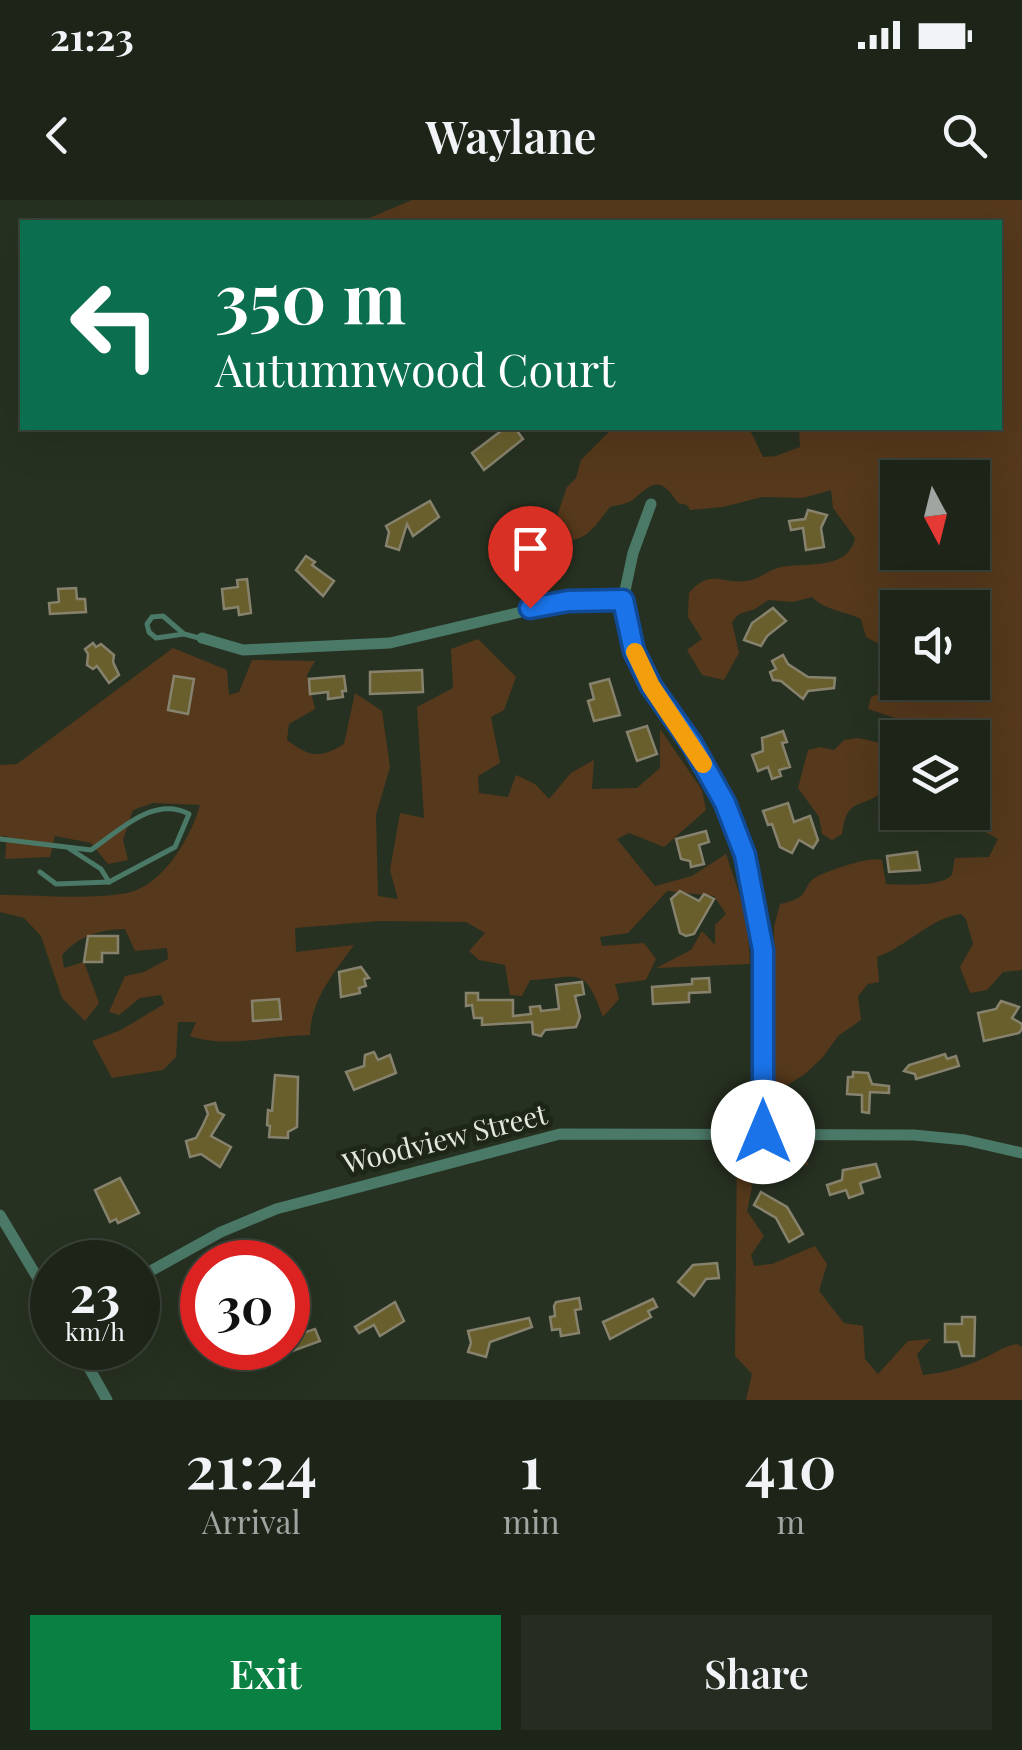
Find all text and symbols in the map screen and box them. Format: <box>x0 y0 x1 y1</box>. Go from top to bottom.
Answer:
text: 21:23 <box>50 10 134 61</box>
text: Waylane <box>425 105 597 165</box>
icon: back <box>30 108 85 163</box>
icon: search <box>937 108 992 163</box>
text: 350 m <box>215 248 406 342</box>
icon: left <box>50 260 180 390</box>
text: Autumnwood Court <box>215 338 615 398</box>
north arrow <box>880 460 990 570</box>
map controls <box>880 460 990 830</box>
pin <box>488 506 573 609</box>
icon: arrive <box>503 521 558 576</box>
button: sound <box>880 590 990 700</box>
button: layers <box>880 720 990 830</box>
position arrow <box>711 1080 815 1184</box>
street label: Woodview Street <box>338 1094 552 1181</box>
speed limit sign: 30 <box>180 1240 310 1370</box>
text: 23 <box>70 1259 120 1326</box>
text: km/h <box>65 1314 125 1347</box>
text: 21:24 <box>185 1424 317 1504</box>
text: 1 <box>520 1424 542 1504</box>
text: 410 <box>745 1424 837 1504</box>
text: Arrival <box>202 1499 301 1542</box>
text: min <box>503 1499 560 1542</box>
text: m <box>777 1499 805 1542</box>
button: Exit <box>30 1615 501 1730</box>
button: Share <box>521 1615 992 1730</box>

